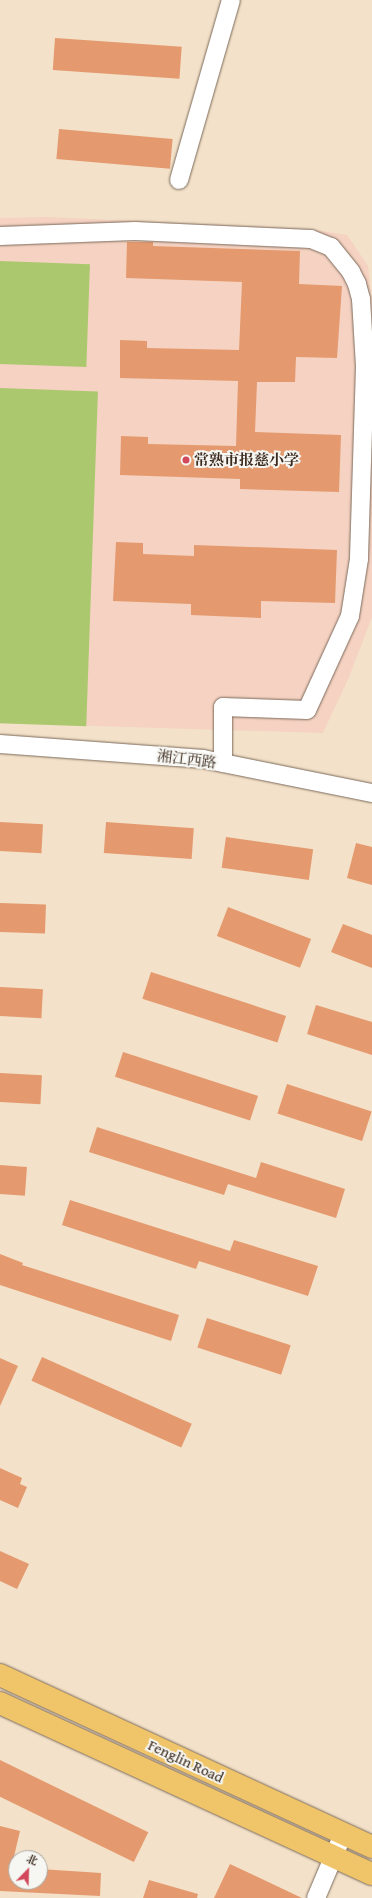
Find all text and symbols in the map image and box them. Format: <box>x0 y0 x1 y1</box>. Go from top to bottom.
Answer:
place label: 常熟市报慈小学 <box>194 451 299 469</box>
marker: 常熟市报慈小学 <box>181 455 191 465</box>
street label: 湘江西路 <box>156 746 218 772</box>
street label: Fenglin Road <box>145 1736 227 1786</box>
north arrow <box>8 1850 48 1890</box>
text: 北 <box>24 1850 40 1869</box>

